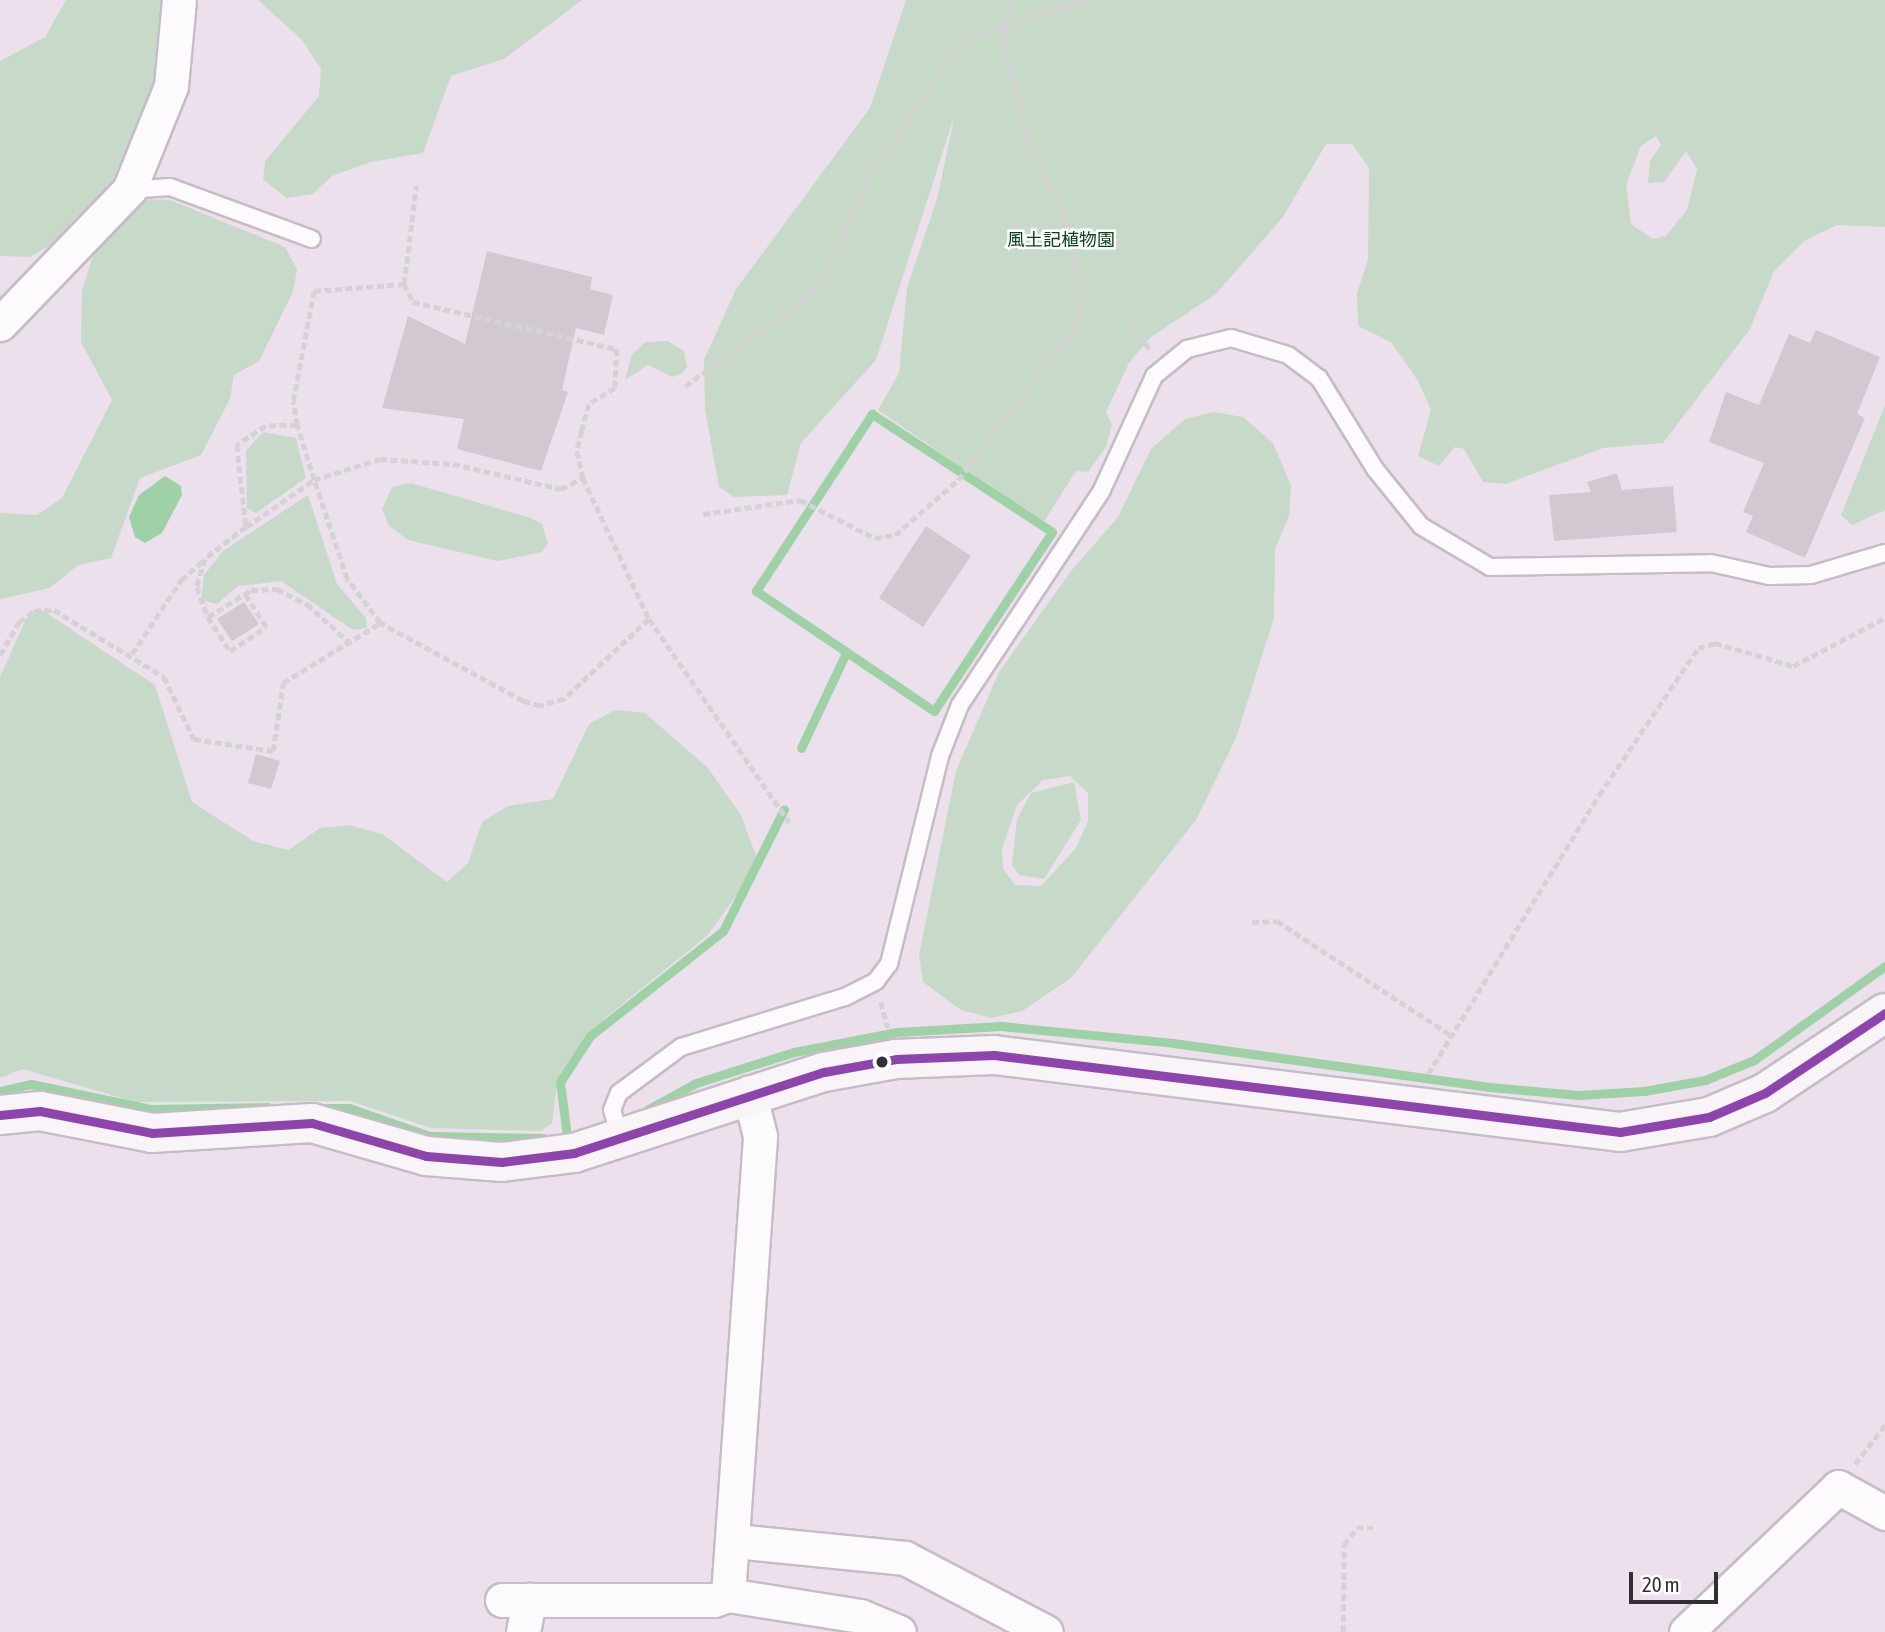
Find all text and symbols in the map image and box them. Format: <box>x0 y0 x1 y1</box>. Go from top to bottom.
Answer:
park label: 風土記植物園 <box>1007 229 1115 251</box>
unlabelled marker <box>875 1055 889 1069</box>
scale bar <box>1633 1558 1722 1602</box>
text: 20 m <box>1642 1572 1680 1596</box>

